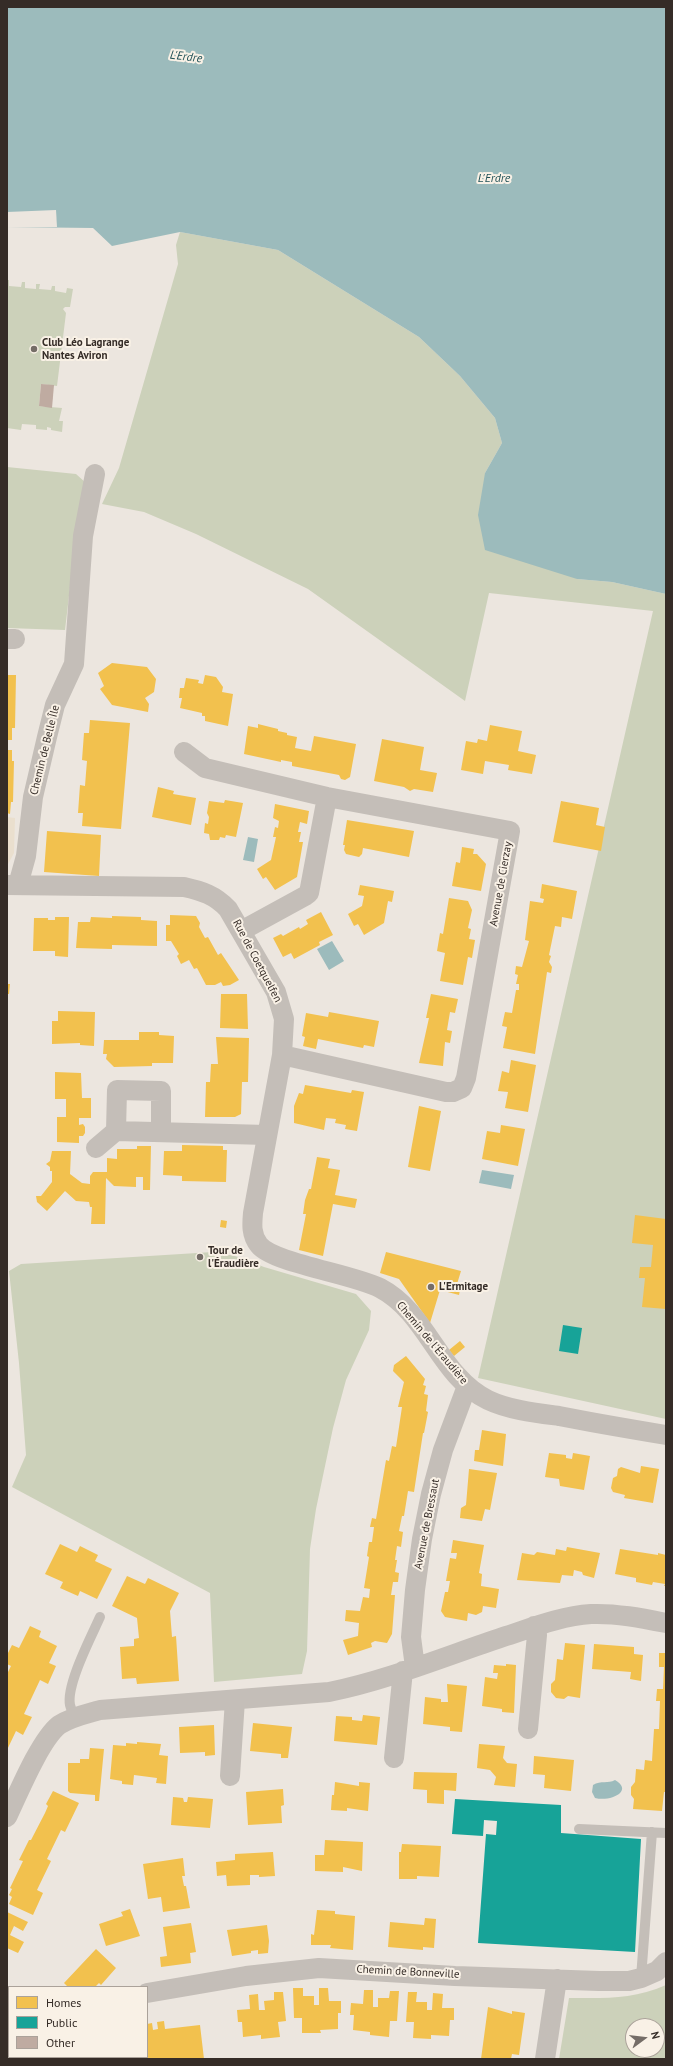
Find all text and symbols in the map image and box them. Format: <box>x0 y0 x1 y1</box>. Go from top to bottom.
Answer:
water label: L'Erdre <box>169 48 203 66</box>
water label: L'Erdre <box>478 172 510 186</box>
place label: Club Léo Lagrange Nantes Aviron <box>42 336 129 362</box>
marker: Club Léo Lagrange Nantes Aviron <box>29 344 39 354</box>
street label: Chemin de Belle Île <box>27 704 63 796</box>
street label: Avenue de Cierzay <box>487 841 515 927</box>
street label: Rue de Coetquelfen <box>230 917 284 1005</box>
place label: Tour de l'Éraudière <box>208 1244 259 1270</box>
marker: Tour de l'Éraudière <box>195 1252 205 1262</box>
place label: L'Ermitage <box>439 1280 488 1294</box>
marker: L'Ermitage <box>426 1282 436 1292</box>
street label: Chemin de l'Éraudière <box>394 1299 470 1387</box>
street label: Avenue de Bressaut <box>412 1478 442 1570</box>
street label: Chemin de Bonneville <box>356 1963 460 1981</box>
legend <box>8 1986 148 2058</box>
text: Homes <box>46 1995 81 2010</box>
text: Public <box>46 2015 77 2030</box>
north arrow <box>625 2018 665 2058</box>
text: N <box>648 2030 663 2040</box>
text: Other <box>46 2035 75 2050</box>

